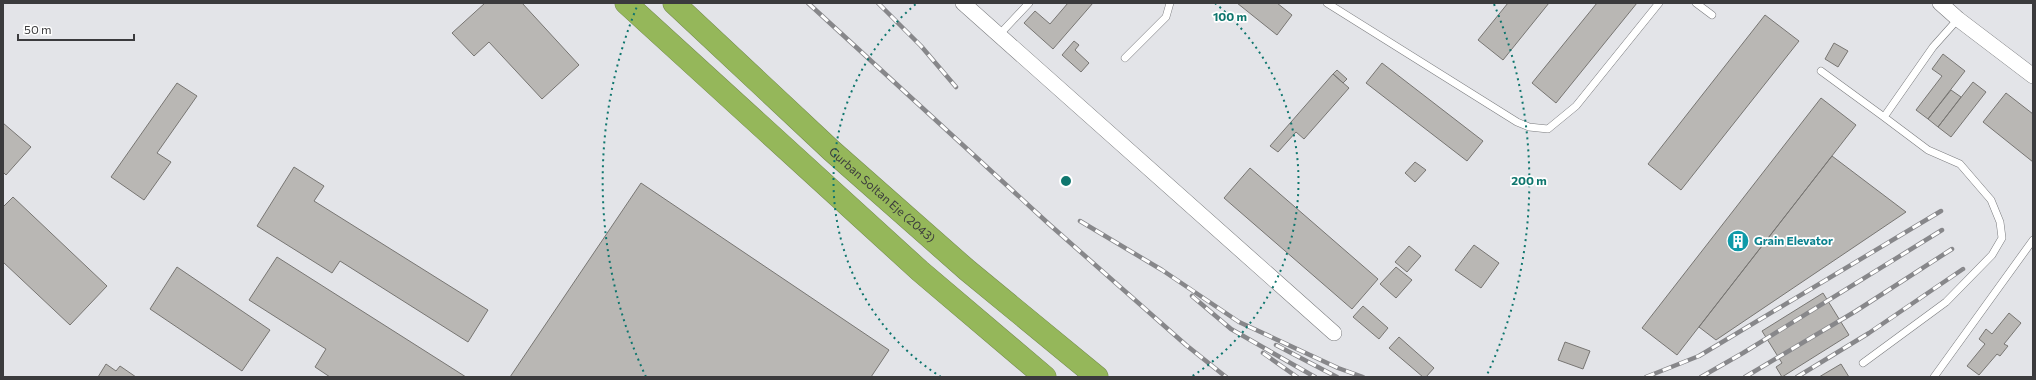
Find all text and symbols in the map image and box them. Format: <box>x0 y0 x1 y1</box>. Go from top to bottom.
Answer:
text: 100 m <box>1213 9 1247 23</box>
scale bar <box>18 16 134 42</box>
text: 50 m <box>24 22 52 36</box>
street label: Gurban Soltan Eje (2043) <box>827 144 939 245</box>
text: 200 m <box>1511 173 1547 187</box>
centre of rings <box>1059 174 1073 188</box>
building icon: Grain Elevator <box>1725 228 1751 254</box>
place label: Grain Elevator <box>1754 233 1833 247</box>

